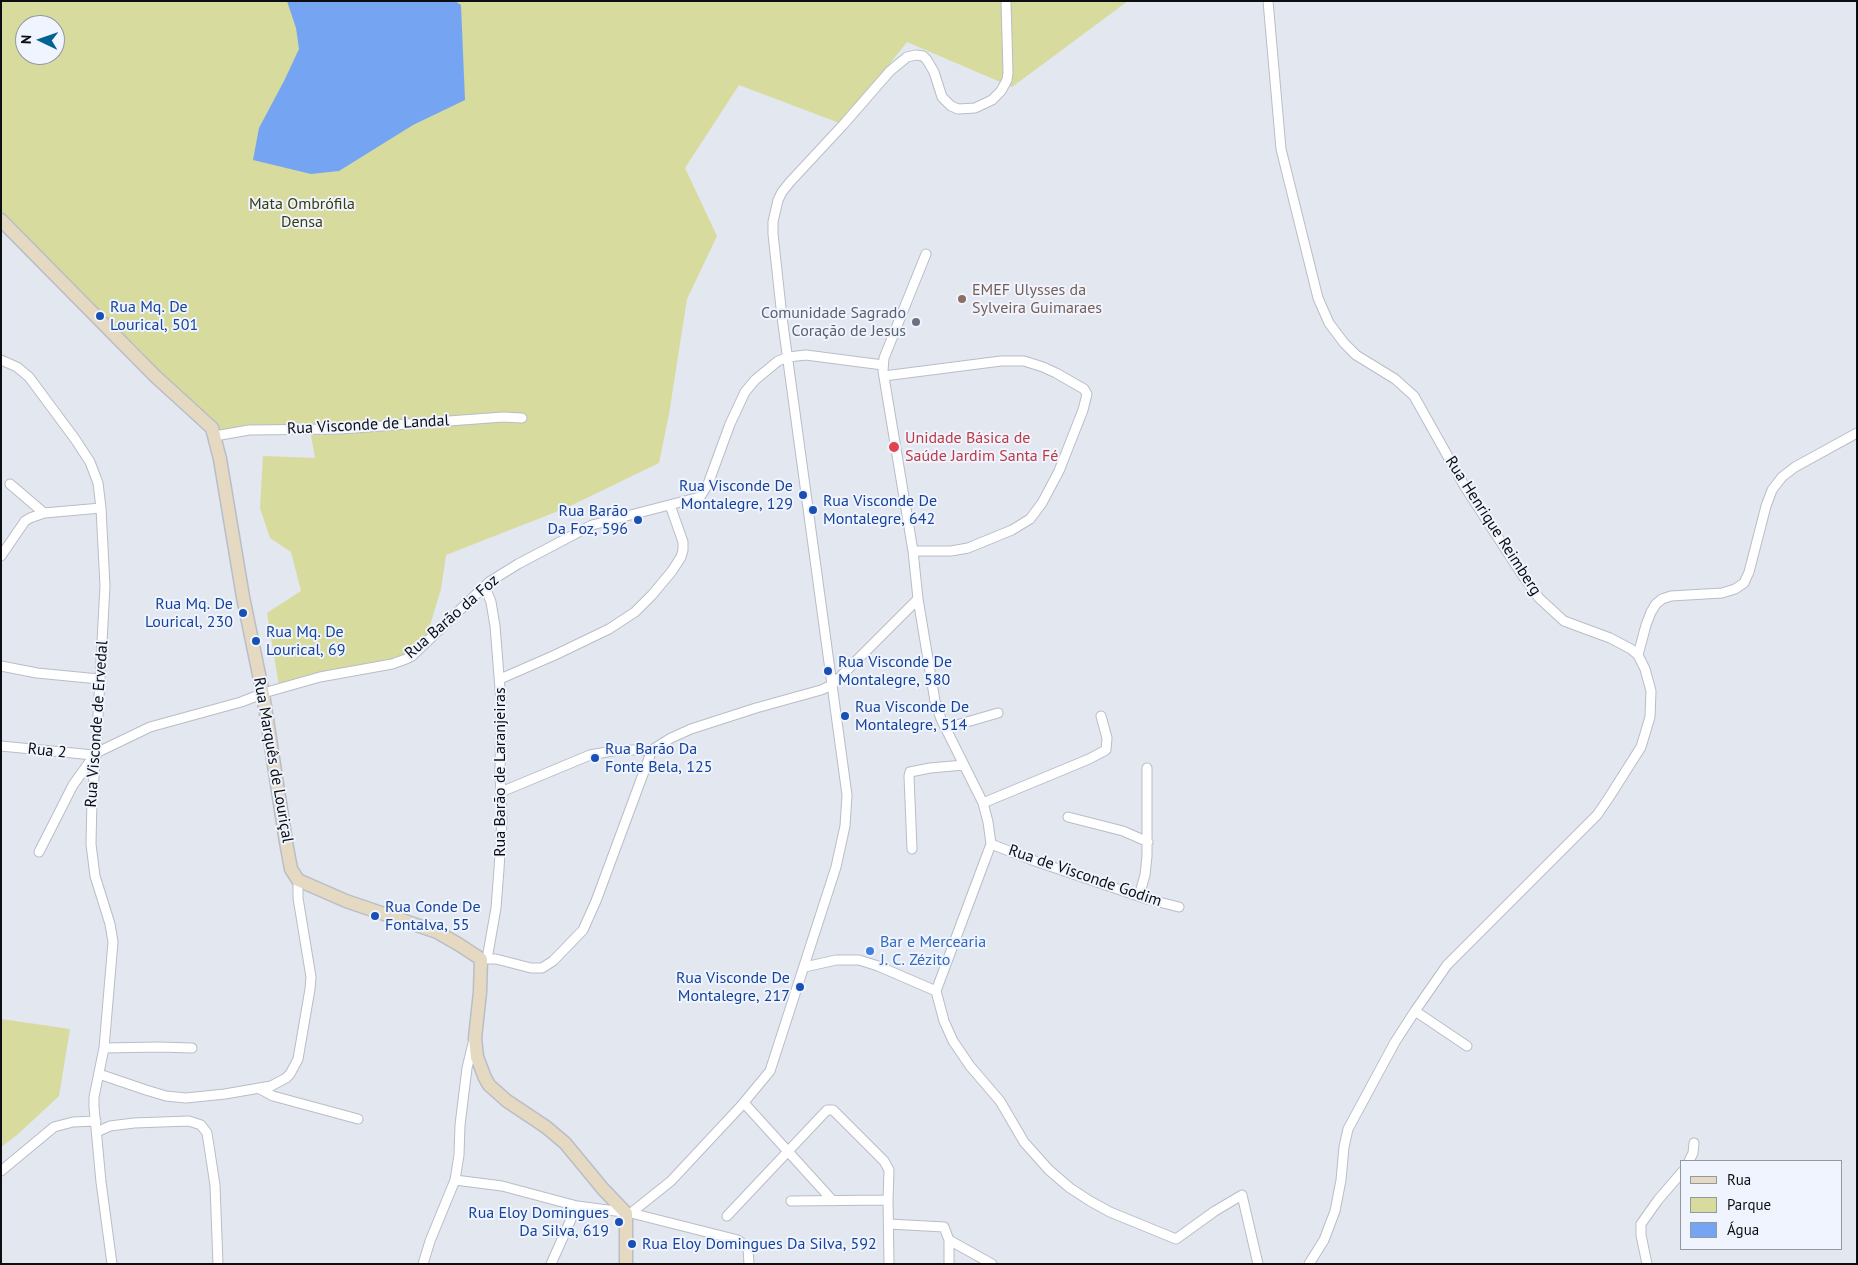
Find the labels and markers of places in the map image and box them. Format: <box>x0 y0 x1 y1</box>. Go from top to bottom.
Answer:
place label: EMEF Ulysses da Sylveira Guimaraes <box>972 280 1102 318</box>
marker: EMEF Ulysses da Sylveira Guimaraes <box>956 293 968 305</box>
place label: Rua Mq. De Lourical, 501 <box>110 297 198 335</box>
place label: Comunidade Sagrado Coração de Jesus <box>761 303 906 341</box>
marker: Rua Mq. De Lourical, 501 <box>94 310 106 322</box>
marker: Comunidade Sagrado Coração de Jesus <box>910 316 922 328</box>
place label: Unidade Básica de Saúde Jardim Santa Fé <box>905 428 1058 466</box>
marker: Unidade Básica de Saúde Jardim Santa Fé <box>887 440 901 454</box>
place label: Rua Visconde De Montalegre, 129 <box>679 476 793 514</box>
marker: Rua Visconde De Montalegre, 129 <box>797 489 809 501</box>
place label: Rua Visconde De Montalegre, 642 <box>823 491 937 529</box>
place label: Rua Barão Da Foz, 596 <box>548 501 628 539</box>
marker: Rua Visconde De Montalegre, 642 <box>807 504 819 516</box>
marker: Rua Barão Da Foz, 596 <box>632 514 644 526</box>
place label: Rua Mq. De Lourical, 230 <box>145 594 233 632</box>
marker: Rua Mq. De Lourical, 230 <box>237 607 249 619</box>
place label: Rua Mq. De Lourical, 69 <box>266 622 345 660</box>
marker: Rua Mq. De Lourical, 69 <box>250 635 262 647</box>
place label: Rua Visconde De Montalegre, 580 <box>838 652 952 690</box>
marker: Rua Visconde De Montalegre, 580 <box>822 665 834 677</box>
place label: Rua Visconde De Montalegre, 514 <box>855 697 969 735</box>
marker: Rua Visconde De Montalegre, 514 <box>839 710 851 722</box>
place label: Rua Barão Da Fonte Bela, 125 <box>605 739 712 777</box>
marker: Rua Barão Da Fonte Bela, 125 <box>589 752 601 764</box>
place label: Rua Conde De Fontalva, 55 <box>385 897 481 935</box>
marker: Rua Conde De Fontalva, 55 <box>369 910 381 922</box>
place label: Bar e Mercearia J. C. Zézito <box>880 932 986 970</box>
marker: Bar e Mercearia J. C. Zézito <box>864 945 876 957</box>
place label: Rua Visconde De Montalegre, 217 <box>676 968 790 1006</box>
marker: Rua Visconde De Montalegre, 217 <box>794 981 806 993</box>
place label: Rua Eloy Domingues Da Silva, 619 <box>468 1203 609 1241</box>
marker: Rua Eloy Domingues Da Silva, 619 <box>613 1216 625 1228</box>
place label: Rua Eloy Domingues Da Silva, 592 <box>642 1234 877 1254</box>
marker: Rua Eloy Domingues Da Silva, 592 <box>626 1238 638 1250</box>

